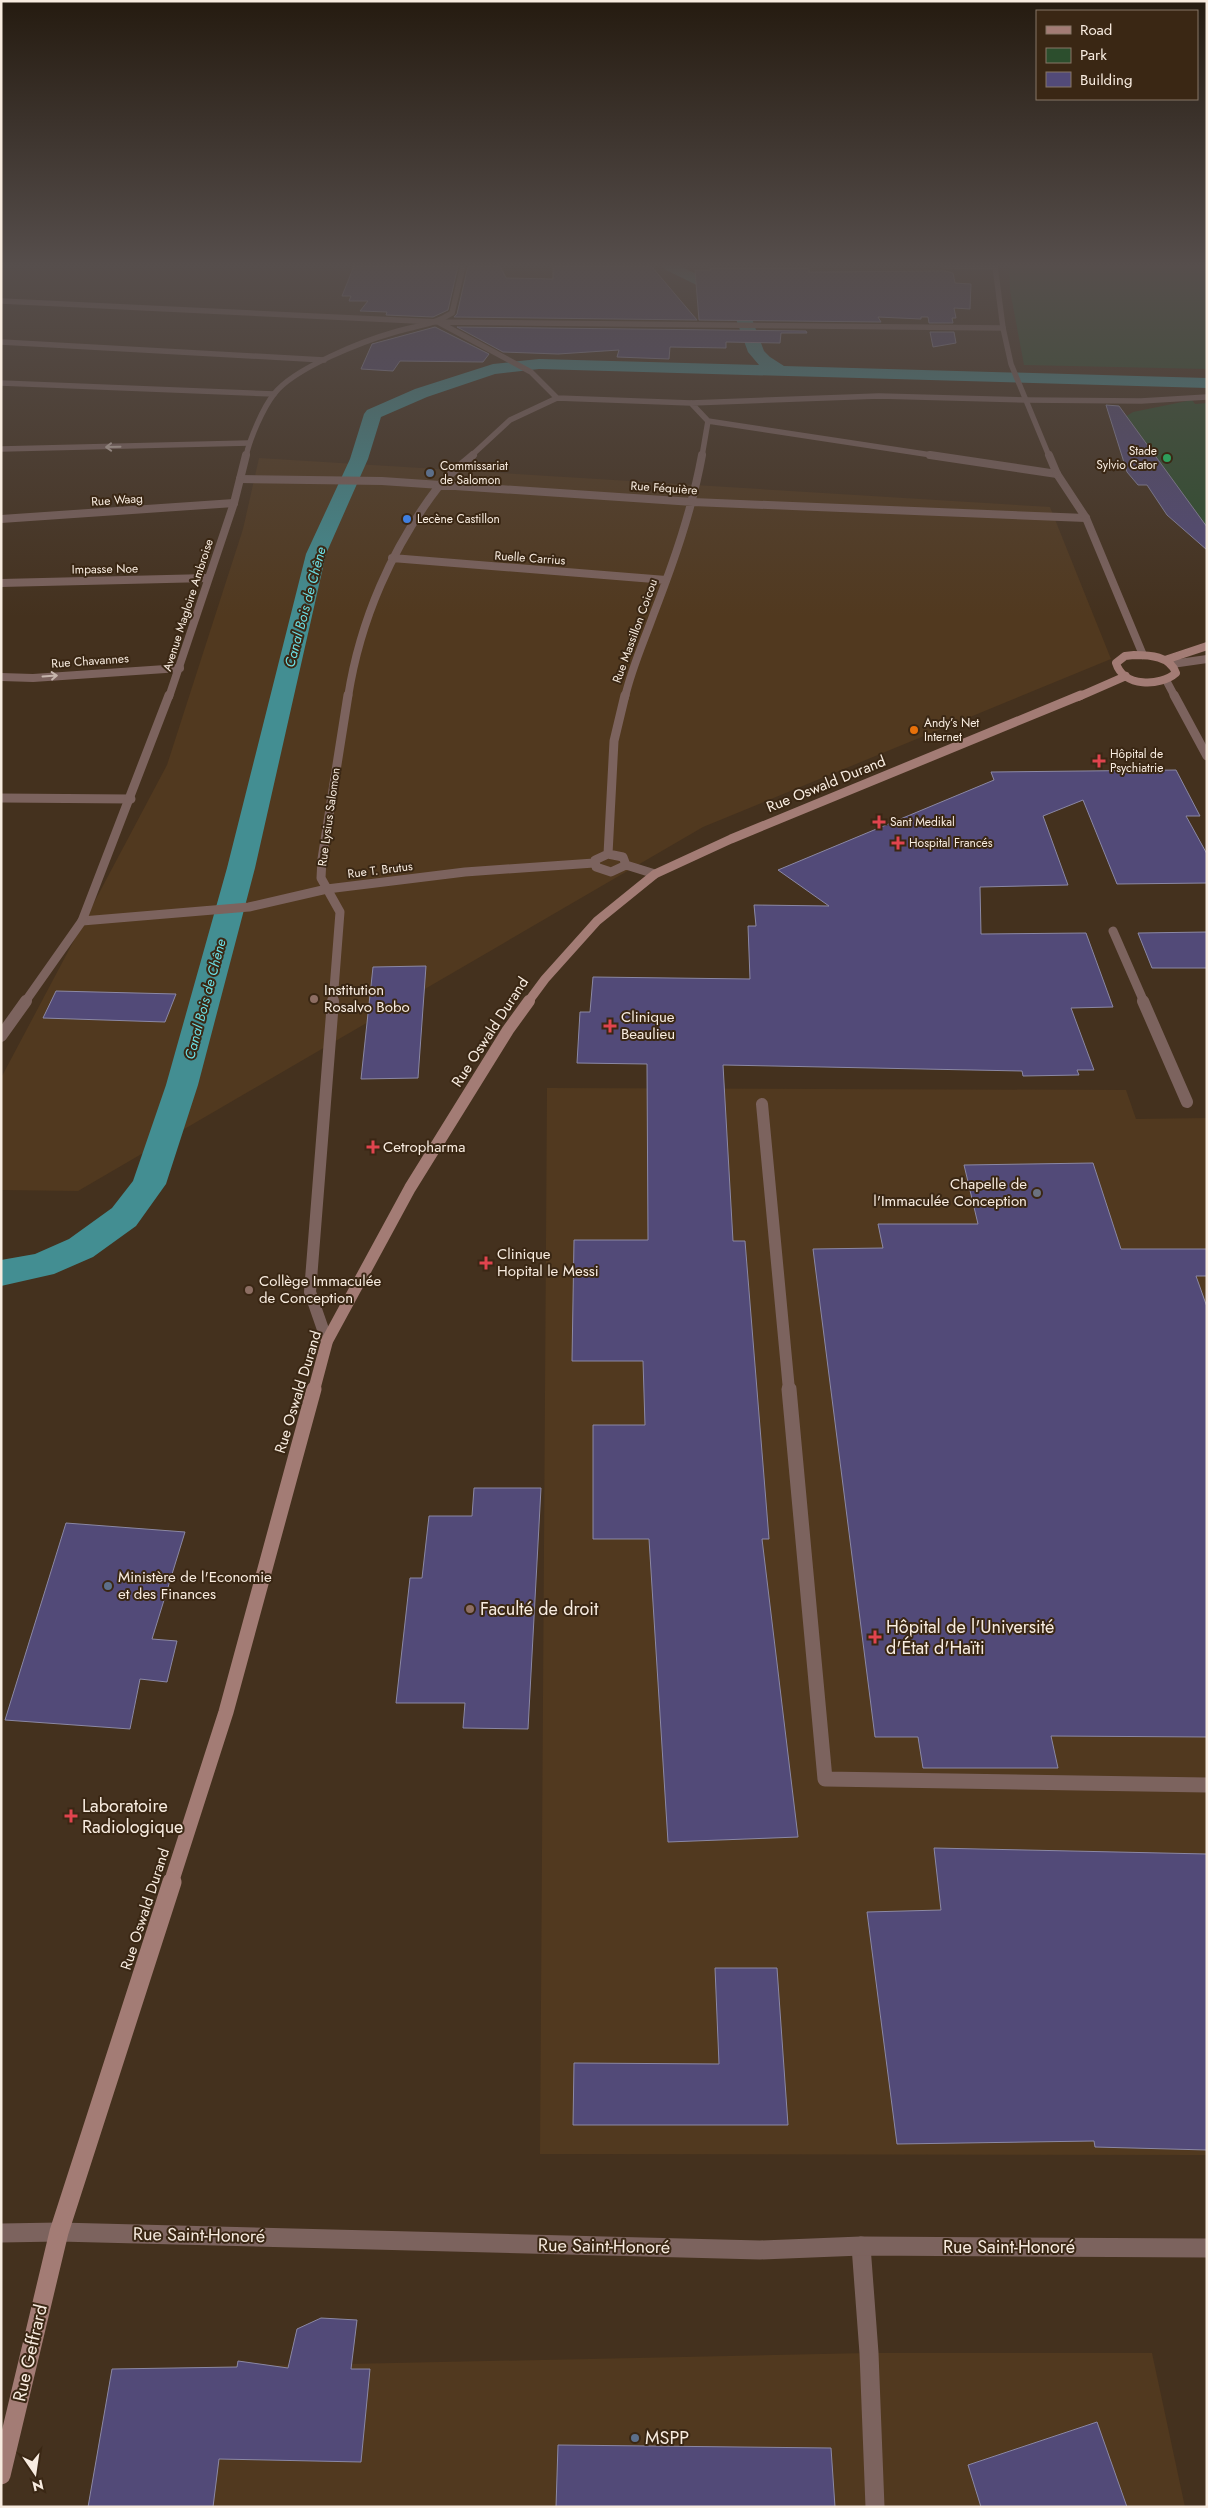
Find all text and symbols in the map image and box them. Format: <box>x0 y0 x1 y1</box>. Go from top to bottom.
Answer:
legend <box>1036 10 1198 100</box>
text: Road <box>1080 19 1112 41</box>
text: Park <box>1080 44 1107 66</box>
text: Building <box>1080 69 1132 91</box>
one-way arrow <box>105 442 121 451</box>
place label: Stade Sylvio Cator <box>1096 442 1158 474</box>
marker: Stade Sylvio Cator <box>1161 452 1173 464</box>
place label: Commissariat de Salomon <box>440 457 508 489</box>
marker: Commissariat de Salomon <box>424 467 436 479</box>
street label: Rue Féquière <box>630 477 698 499</box>
street label: Rue Waag <box>90 489 144 511</box>
place label: Lecène Castillon <box>417 510 500 528</box>
marker: Lecène Castillon <box>401 513 413 525</box>
street label: Avenue Magloire Ambroise <box>158 536 218 674</box>
water label: Canal Bois de Chêne <box>279 545 331 669</box>
street label: Ruelle Carrius <box>494 547 566 569</box>
street label: Impasse Noe <box>72 559 138 579</box>
street label: Rue Massillon Coicou <box>608 576 662 686</box>
street label: Rue Chavannes <box>51 649 130 673</box>
one-way arrow <box>42 672 58 681</box>
place label: Andy’s Net Internet <box>924 714 979 746</box>
marker: Andy’s Net Internet <box>908 724 920 736</box>
place label: Hôpital de Psychiatrie <box>1110 745 1163 777</box>
street label: Rue Oswald Durand <box>763 750 889 818</box>
marker: Hôpital de Psychiatrie <box>1092 754 1106 768</box>
street label: Rue Lysius Salomon <box>313 767 345 867</box>
place label: Sant Medikal <box>890 813 955 831</box>
marker: Sant Medikal <box>872 815 886 829</box>
place label: Hospital Francés <box>909 834 993 852</box>
marker: Hospital Francés <box>891 836 905 850</box>
street label: Rue T. Brutus <box>346 857 414 883</box>
water label: Canal Bois de Chêne <box>179 937 231 1061</box>
street label: Rue Oswald Durand <box>446 973 534 1091</box>
place label: Institution Rosalvo Bobo <box>324 979 410 1018</box>
marker: Institution Rosalvo Bobo <box>308 993 320 1005</box>
place label: Clinique Beaulieu <box>621 1006 675 1045</box>
marker: Clinique Beaulieu <box>603 1019 617 1033</box>
place label: Cetropharma <box>383 1136 465 1158</box>
marker: Cetropharma <box>367 1141 379 1153</box>
place label: Chapelle de l'Immaculée Conception <box>873 1173 1027 1212</box>
marker: Chapelle de l'Immaculée Conception <box>1031 1187 1043 1199</box>
place label: Clinique Hopital le Messi <box>497 1243 599 1282</box>
marker: Clinique Hopital le Messi <box>479 1256 493 1270</box>
place label: Collège Immaculée de Conception <box>259 1270 381 1309</box>
marker: Collège Immaculée de Conception <box>243 1284 255 1296</box>
street label: Rue Oswald Durand <box>269 1328 327 1456</box>
place label: Ministère de l'Economie et des Finances <box>118 1566 272 1605</box>
marker: Ministère de l'Economie et des Finances <box>102 1580 114 1592</box>
place label: Faculté de droit <box>480 1596 599 1622</box>
marker: Faculté de droit <box>464 1603 476 1615</box>
place label: Hôpital de l'Université d'État d'Haïti <box>886 1614 1054 1661</box>
marker: Hôpital de l'Université d'État d'Haïti <box>868 1630 882 1644</box>
place label: Laboratoire Radiologique <box>82 1793 183 1840</box>
marker: Laboratoire Radiologique <box>64 1809 78 1823</box>
street label: Rue Oswald Durand <box>115 1845 175 1973</box>
street label: Rue Saint-Honoré <box>133 2221 265 2249</box>
street label: Rue Saint-Honoré <box>538 2232 670 2260</box>
street label: Rue Saint-Honoré <box>943 2234 1075 2260</box>
street label: Rue Geffrard <box>6 2302 54 2404</box>
place label: MSPP <box>645 2425 689 2451</box>
marker: MSPP <box>629 2432 641 2444</box>
north arrow <box>10 2448 60 2498</box>
text: N <box>30 2475 46 2497</box>

